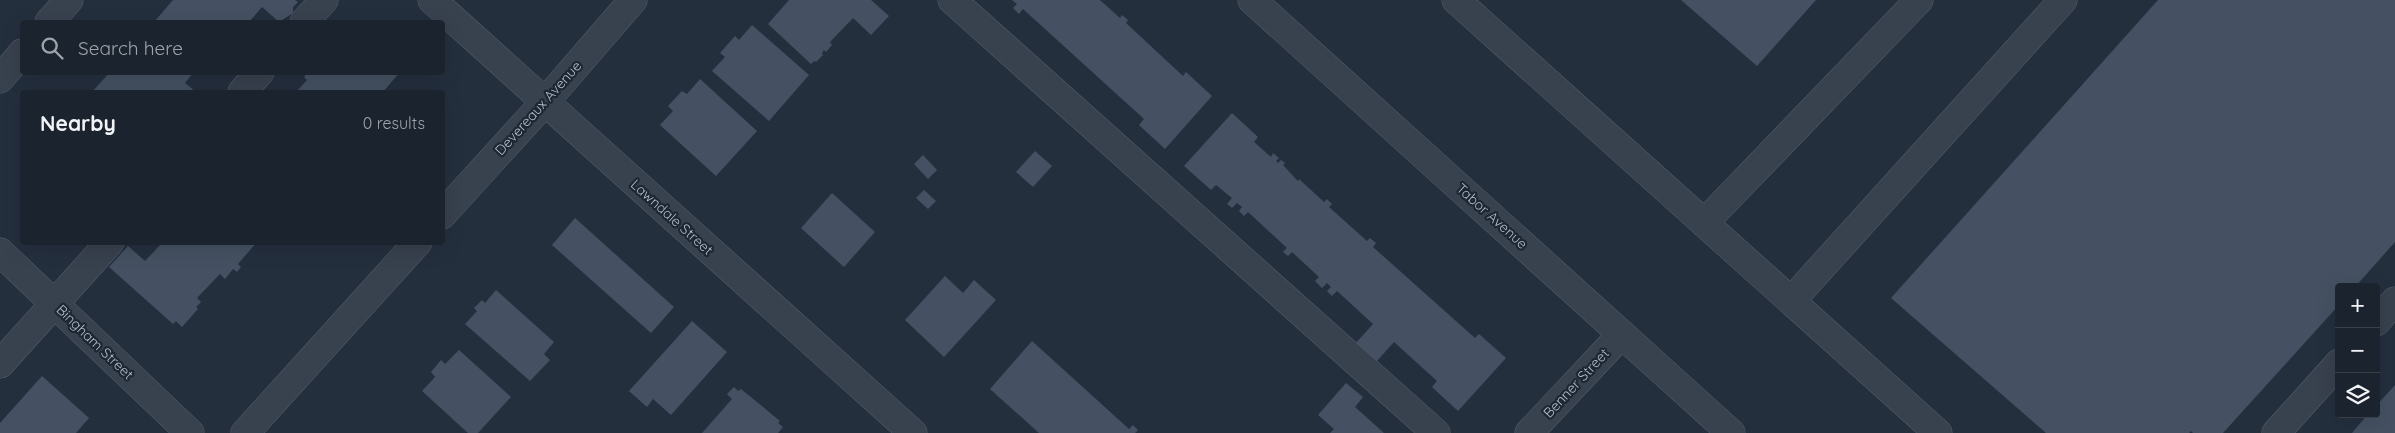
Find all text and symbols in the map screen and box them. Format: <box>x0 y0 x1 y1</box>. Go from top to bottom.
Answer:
search box <box>20 20 445 75</box>
icon: search <box>38 34 66 62</box>
text: Search here <box>78 36 183 60</box>
street label: Devereaux Avenue <box>491 57 585 159</box>
text: Nearby <box>40 110 116 136</box>
text: 0 results <box>363 113 425 133</box>
street label: Lawndale Street <box>627 175 717 259</box>
street label: Tabor Avenue <box>1453 179 1531 253</box>
map controls <box>2335 283 2380 418</box>
button: + <box>2335 283 2380 328</box>
street label: Bingham Street <box>53 301 137 383</box>
button: − <box>2335 328 2380 373</box>
street label: Benner Street <box>1539 344 1613 422</box>
button: layers <box>2335 373 2380 418</box>

